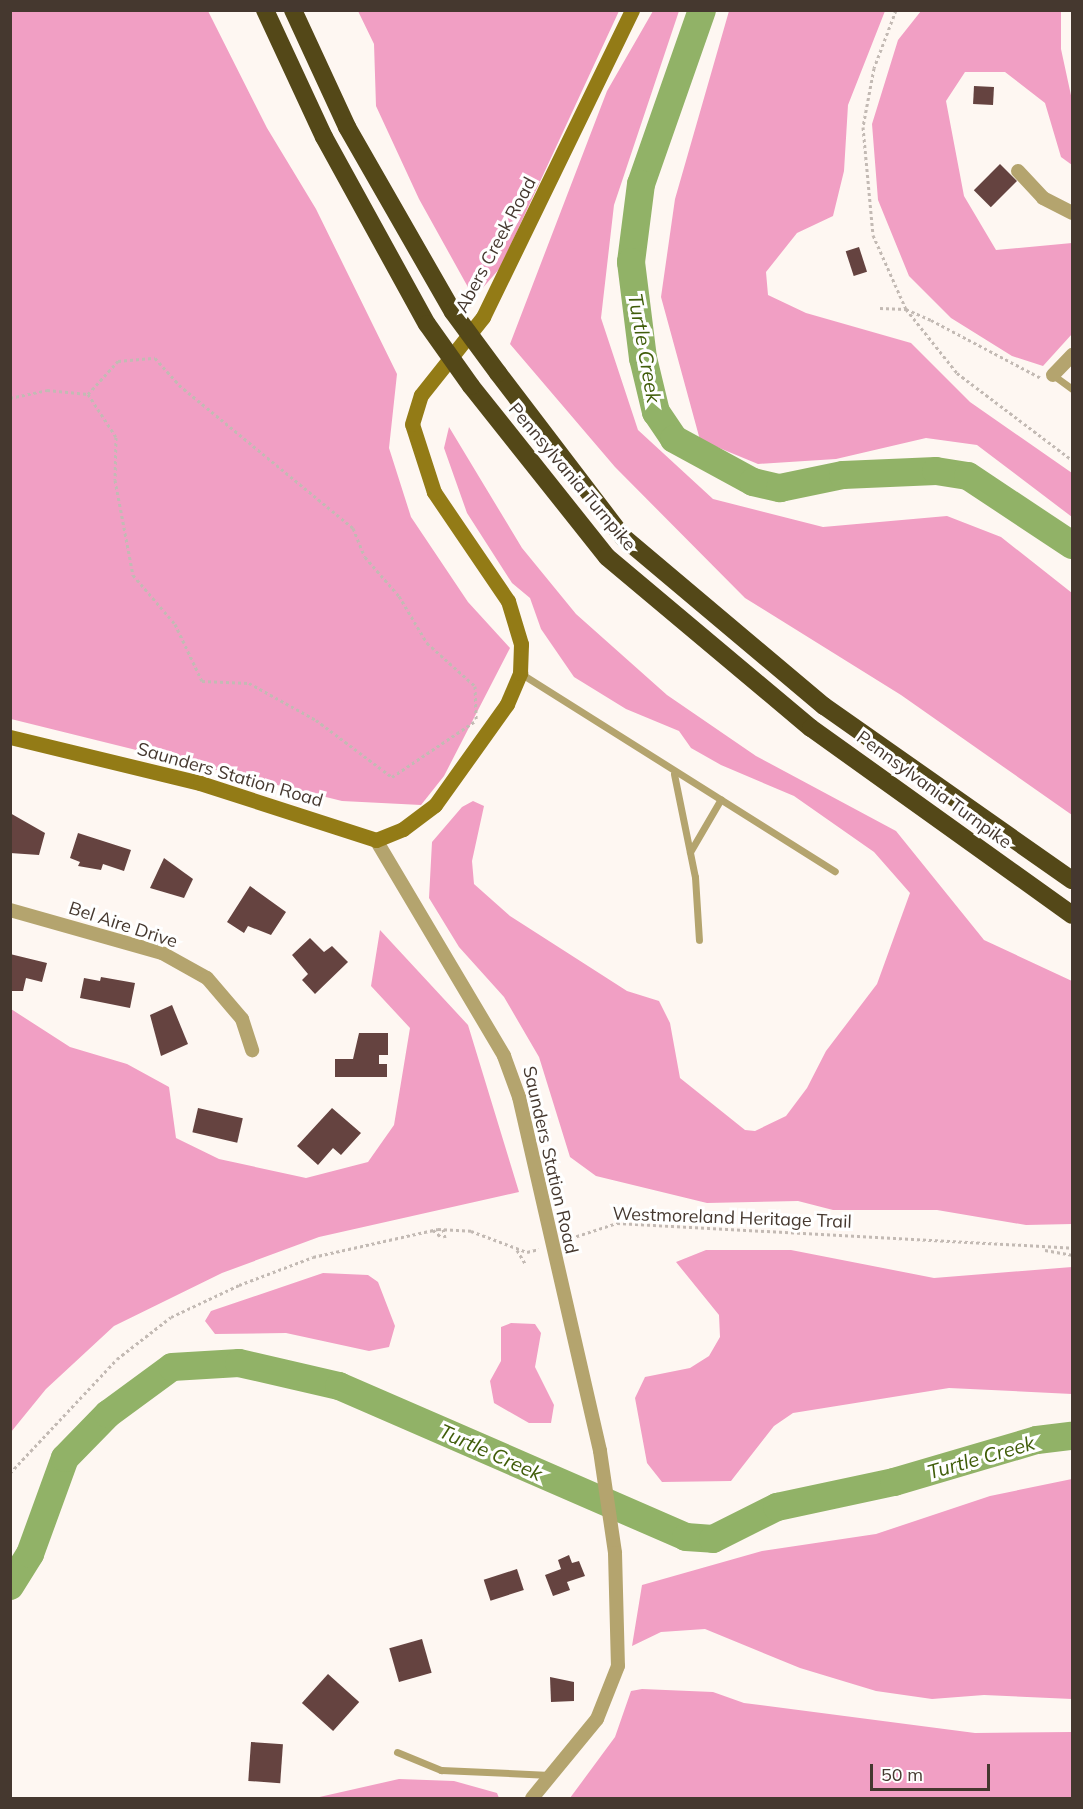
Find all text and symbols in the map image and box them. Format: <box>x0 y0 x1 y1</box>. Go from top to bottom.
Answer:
street label: Abers Creek Road <box>451 174 541 316</box>
water label: Turtle Creek <box>624 291 666 405</box>
street label: Pennsylvania Turnpike <box>504 399 640 555</box>
street label: Pennsylvania Turnpike <box>852 727 1016 853</box>
street label: Saunders Station Road <box>135 738 325 812</box>
street label: Bel Aire Drive <box>66 897 180 953</box>
street label: Saunders Station Road <box>518 1064 582 1256</box>
street label: Westmoreland Heritage Trail <box>612 1203 852 1233</box>
water label: Turtle Creek <box>436 1419 546 1485</box>
water label: Turtle Creek <box>924 1430 1038 1484</box>
scale bar <box>873 1752 993 1790</box>
text: 50 m <box>881 1763 923 1786</box>

